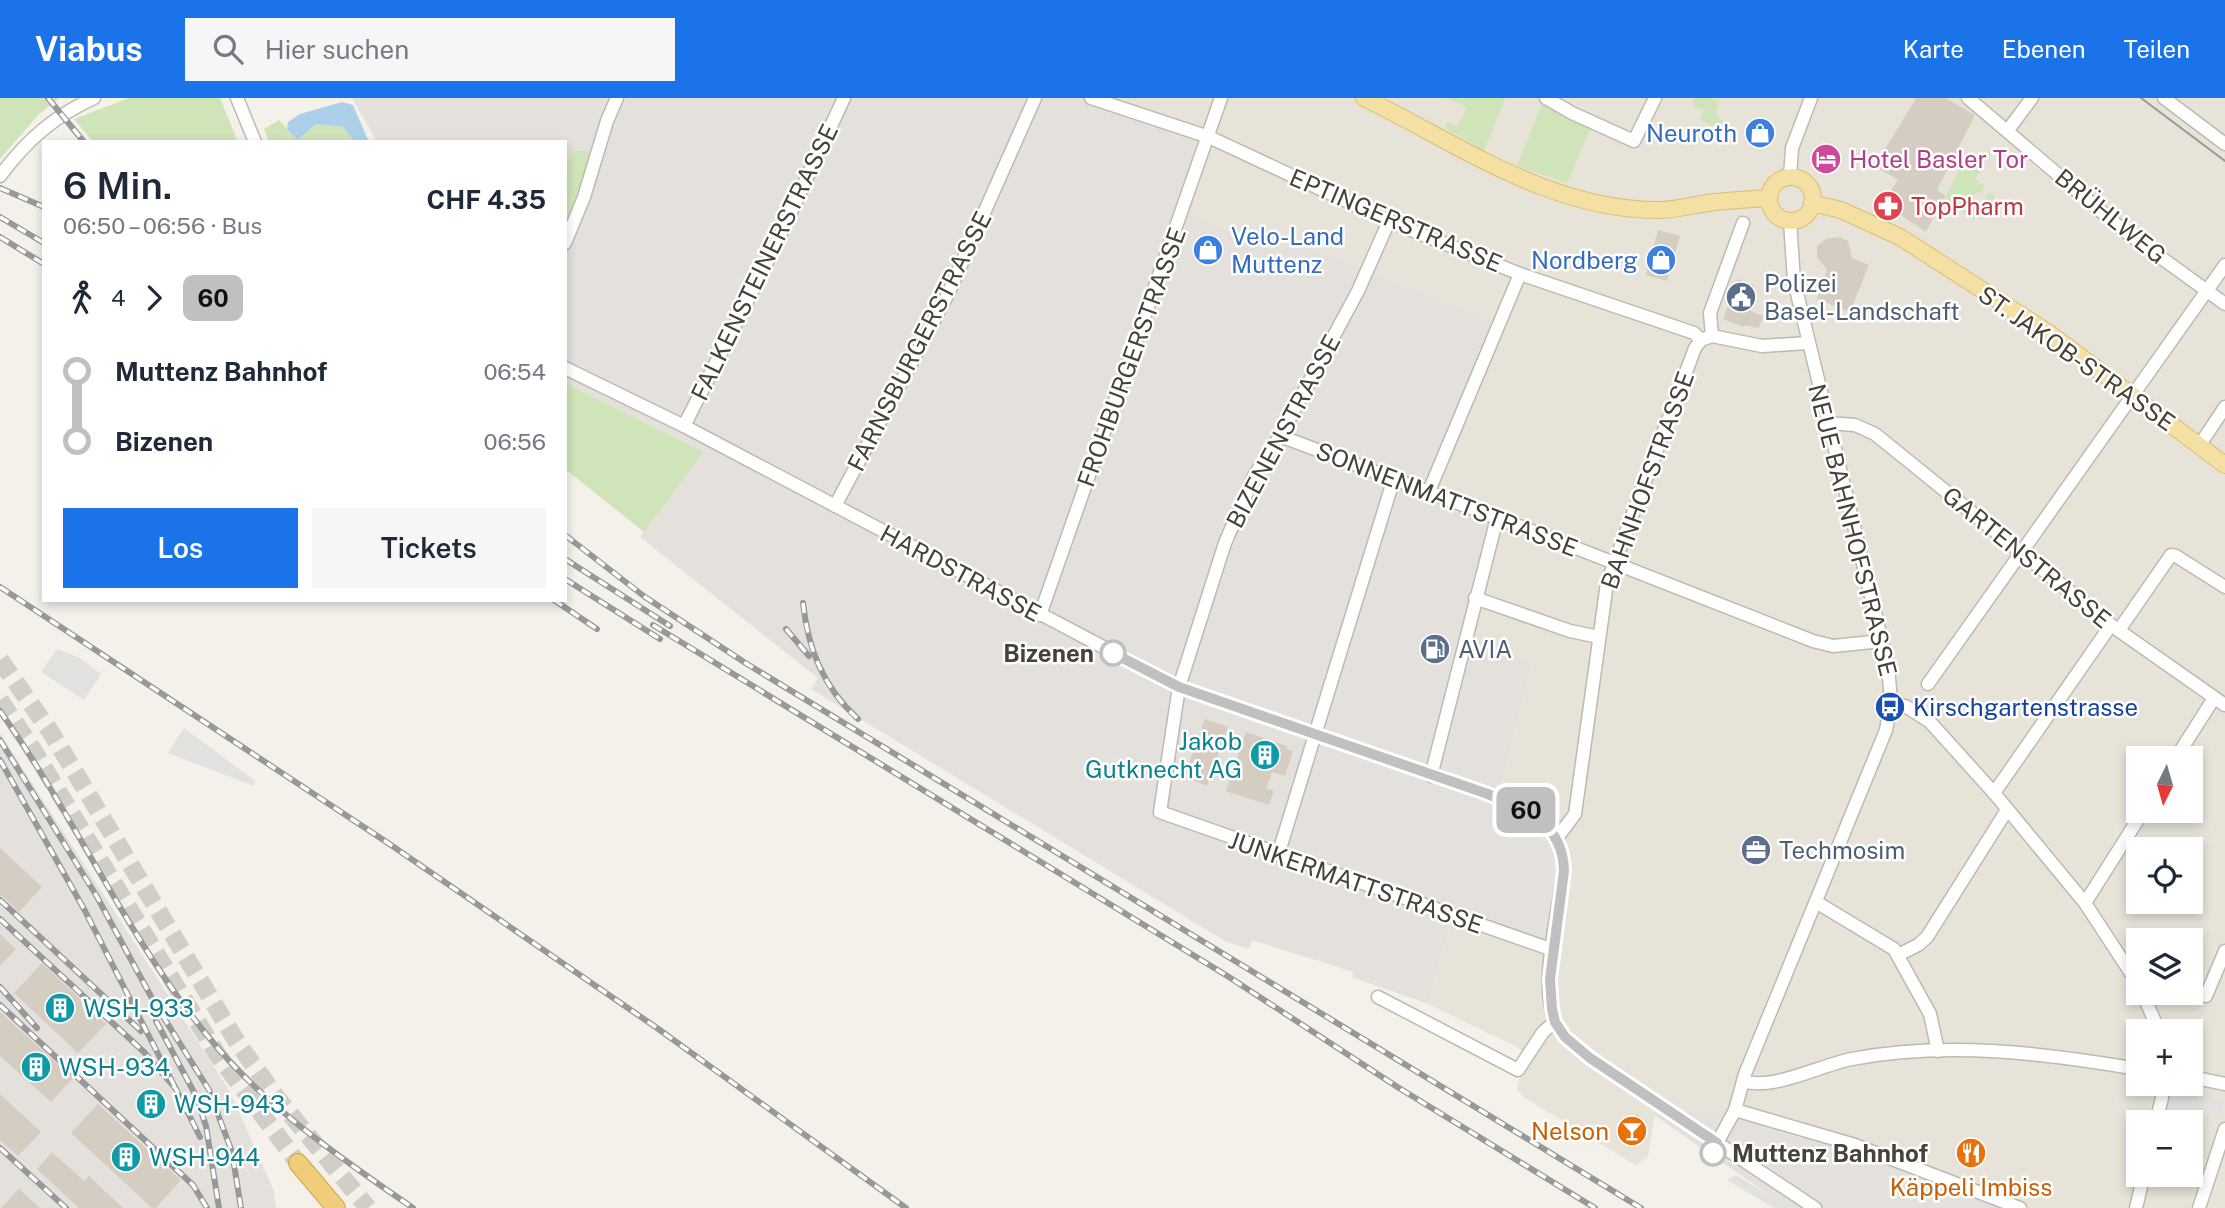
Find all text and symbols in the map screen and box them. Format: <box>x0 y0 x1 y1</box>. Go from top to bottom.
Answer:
search box <box>185 18 675 81</box>
text: Viabus <box>35 30 143 68</box>
icon: search <box>209 30 247 68</box>
text: Hier suchen <box>265 34 409 65</box>
text: Karte <box>1903 35 1964 63</box>
text: Ebenen <box>2002 35 2086 63</box>
text: Teilen <box>2124 35 2190 63</box>
shop icon: Neuroth <box>1743 116 1777 150</box>
street label: FALKENSTEINERSTRASSE <box>685 119 843 405</box>
place label: Neuroth <box>1646 119 1737 147</box>
hotel icon: Hotel Basler Tor <box>1809 142 1843 176</box>
place label: Hotel Basler Tor <box>1849 145 2028 173</box>
street label: BRÜHLWEG <box>2050 162 2173 269</box>
text: 6 Min. <box>63 163 172 208</box>
street label: EPTINGERSTRASSE <box>1286 163 1506 277</box>
text: CHF 4.35 <box>427 184 546 215</box>
pharmacy icon: TopPharm <box>1871 189 1905 223</box>
place label: TopPharm <box>1911 192 2024 220</box>
street label: FARNSBURGERSTRASSE <box>841 207 997 475</box>
text: 06:50 – 06:56 · Bus <box>63 212 262 239</box>
place label: Velo-Land Muttenz <box>1231 222 1344 278</box>
street label: FROHBURGERSTRASSE <box>1071 224 1191 490</box>
shop icon: Velo-Land Muttenz <box>1191 233 1225 267</box>
shop icon: Nordberg <box>1644 243 1678 277</box>
place label: Nordberg <box>1531 246 1638 274</box>
place label: Polizei Basel-Landschaft <box>1764 269 1960 325</box>
icon: walk <box>63 279 101 317</box>
icon: forward <box>135 279 173 317</box>
public building icon: Polizei Basel-Landschaft <box>1724 280 1758 314</box>
street label: ST. JAKOB-STRASSE <box>1973 280 2181 436</box>
text: 4 <box>111 284 125 311</box>
text: 60 <box>197 284 229 312</box>
street label: BIZENENSTRASSE <box>1220 330 1346 532</box>
text: Muttenz Bahnhof <box>115 356 327 387</box>
text: 06:54 <box>483 358 546 385</box>
street label: BAHNHOFSTRASSE <box>1595 367 1699 593</box>
street label: NEUE BAHNHOFSTRASSE <box>1803 381 1903 679</box>
text: Bizenen <box>115 426 213 457</box>
text: 06:56 <box>484 428 546 455</box>
street label: SONNENMATTSTRASSE <box>1312 436 1582 562</box>
street label: GARTENSTRASSE <box>1937 481 2117 633</box>
button: Los <box>63 508 298 588</box>
button: Tickets <box>312 508 546 588</box>
street label: HARDSTRASSE <box>876 519 1046 627</box>
fuel station icon: AVIA <box>1418 632 1452 666</box>
place label: AVIA <box>1458 635 1512 663</box>
place label: Bizenen <box>1003 639 1094 667</box>
marker: Bizenen <box>1100 640 1126 666</box>
bus stop icon: Kirschgartenstrasse <box>1873 690 1907 724</box>
place label: Kirschgartenstrasse <box>1913 693 2138 721</box>
place label: Jakob Gutknecht AG <box>1085 727 1242 783</box>
building icon: Jakob Gutknecht AG <box>1248 738 1282 772</box>
north arrow <box>2126 746 2203 822</box>
map controls <box>2126 746 2203 1187</box>
line badge: 60 <box>1494 787 1558 833</box>
text: 60 <box>1510 796 1542 824</box>
street label: JUNKERMATTSTRASSE <box>1225 825 1487 939</box>
office icon: Techmosim <box>1739 833 1773 867</box>
place label: Techmosim <box>1779 836 1905 864</box>
button: locate <box>2126 837 2203 914</box>
button: layers <box>2126 928 2203 1005</box>
building icon: WSH-933 <box>43 991 77 1025</box>
place label: WSH-933 <box>83 994 194 1022</box>
button: + <box>2126 1019 2203 1096</box>
building icon: WSH-934 <box>19 1050 53 1084</box>
place label: WSH-934 <box>59 1053 170 1081</box>
building icon: WSH-943 <box>134 1087 168 1121</box>
place label: WSH-943 <box>174 1090 285 1118</box>
button: − <box>2126 1110 2203 1187</box>
bar icon: Nelson <box>1615 1114 1649 1148</box>
place label: Nelson <box>1531 1117 1609 1145</box>
restaurant icon: Käppeli Imbiss <box>1954 1136 1988 1170</box>
place label: Muttenz Bahnhof <box>1732 1139 1929 1167</box>
building icon: WSH-944 <box>109 1140 143 1174</box>
marker: Muttenz Bahnhof <box>1700 1140 1726 1166</box>
place label: WSH-944 <box>149 1143 260 1171</box>
place label: Käppeli Imbiss <box>1890 1173 2052 1201</box>

